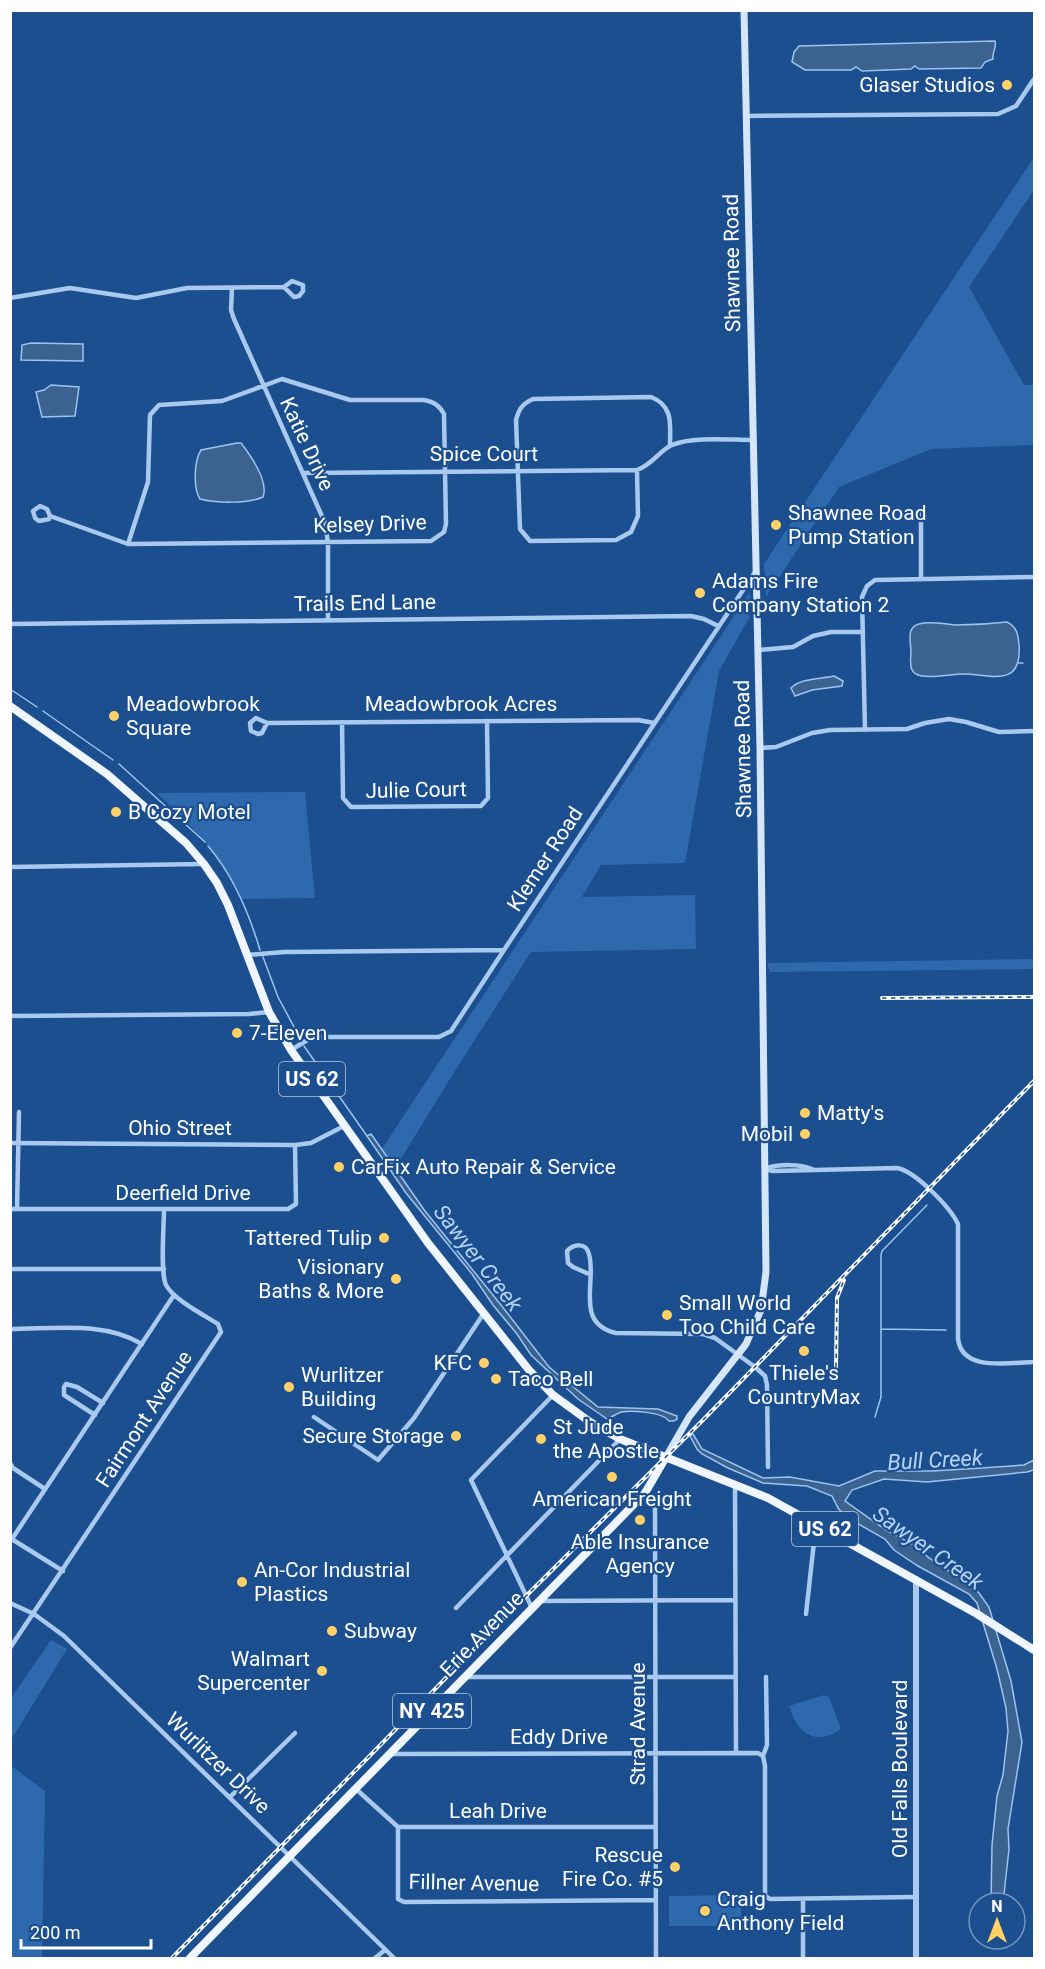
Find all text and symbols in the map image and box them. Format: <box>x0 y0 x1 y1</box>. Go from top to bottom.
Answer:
place label: Glaser Studios <box>859 73 995 97</box>
marker: Glaser Studios <box>1000 78 1014 92</box>
street label: Shawnee Road <box>719 194 745 332</box>
street label: Katie Drive <box>275 394 339 494</box>
street label: Spice Court <box>430 442 538 466</box>
place label: Shawnee Road Pump Station <box>788 501 927 549</box>
street label: Kelsey Drive <box>313 510 427 538</box>
marker: Shawnee Road Pump Station <box>769 518 783 532</box>
place label: Adams Fire Company Station 2 <box>712 569 890 617</box>
marker: Adams Fire Company Station 2 <box>693 586 707 600</box>
street label: Trails End Lane <box>294 590 436 616</box>
street label: Shawnee Road <box>730 680 756 818</box>
place label: Meadowbrook Square <box>126 692 260 740</box>
street label: Meadowbrook Acres <box>365 692 557 716</box>
marker: Meadowbrook Square <box>107 709 121 723</box>
street label: Julie Court <box>365 777 467 803</box>
place label: B Cozy Motel <box>128 800 251 824</box>
street label: Klemer Road <box>502 802 588 916</box>
marker: B Cozy Motel <box>109 805 123 819</box>
place label: 7-Eleven <box>249 1021 327 1045</box>
marker: 7-Eleven <box>230 1026 244 1040</box>
road number: US 62 <box>279 1062 345 1096</box>
place label: Matty's <box>817 1101 884 1125</box>
marker: Matty's <box>798 1106 812 1120</box>
street label: Ohio Street <box>128 1116 232 1140</box>
place label: Mobil <box>741 1122 793 1146</box>
marker: Mobil <box>798 1127 812 1141</box>
place label: CarFix Auto Repair & Service <box>351 1155 616 1179</box>
marker: CarFix Auto Repair & Service <box>332 1160 346 1174</box>
street label: Deerfield Drive <box>115 1181 251 1205</box>
water label: Sawyer Creek <box>429 1200 528 1317</box>
place label: Tattered Tulip <box>244 1226 372 1250</box>
marker: Tattered Tulip <box>377 1231 391 1245</box>
place label: Visionary Baths & More <box>258 1255 384 1303</box>
marker: Visionary Baths & More <box>389 1272 403 1286</box>
place label: Small World Too Child Care <box>679 1291 815 1339</box>
marker: Small World Too Child Care <box>660 1308 674 1322</box>
marker: Thiele's CountryMax <box>797 1344 811 1358</box>
street label: Fairmont Avenue <box>91 1346 197 1492</box>
place label: KFC <box>434 1351 472 1375</box>
marker: KFC <box>477 1356 491 1370</box>
place label: Thiele's CountryMax <box>747 1361 861 1409</box>
place label: Wurlitzer Building <box>301 1363 384 1411</box>
place label: Taco Bell <box>508 1367 593 1391</box>
marker: Taco Bell <box>489 1372 503 1386</box>
marker: Wurlitzer Building <box>282 1380 296 1394</box>
place label: St Jude the Apostle <box>553 1415 659 1463</box>
place label: Secure Storage <box>302 1424 444 1448</box>
marker: Secure Storage <box>449 1429 463 1443</box>
marker: St Jude the Apostle <box>534 1432 548 1446</box>
water label: Bull Creek <box>887 1445 984 1475</box>
marker: American Freight <box>605 1470 619 1484</box>
place label: American Freight <box>532 1487 692 1511</box>
water label: Sawyer Creek <box>868 1501 989 1596</box>
road number: US 62 <box>792 1512 858 1546</box>
marker: Able Insurance Agency <box>633 1513 647 1527</box>
place label: Able Insurance Agency <box>571 1530 709 1578</box>
place label: An-Cor Industrial Plastics <box>254 1558 410 1606</box>
marker: An-Cor Industrial Plastics <box>235 1575 249 1589</box>
street label: Erie Avenue <box>435 1586 529 1682</box>
place label: Subway <box>344 1619 417 1643</box>
marker: Subway <box>325 1624 339 1638</box>
place label: Walmart Supercenter <box>197 1647 310 1695</box>
street label: Strad Avenue <box>626 1662 650 1786</box>
marker: Walmart Supercenter <box>315 1664 329 1678</box>
street label: Old Falls Boulevard <box>888 1680 912 1858</box>
road number: NY 425 <box>393 1694 471 1728</box>
street label: Wurlitzer Drive <box>161 1707 275 1819</box>
street label: Eddy Drive <box>510 1725 608 1749</box>
street label: Leah Drive <box>449 1799 547 1823</box>
place label: Rescue Fire Co. #5 <box>562 1843 663 1891</box>
marker: Rescue Fire Co. #5 <box>668 1860 682 1874</box>
street label: Fillner Avenue <box>408 1870 540 1896</box>
place label: Craig Anthony Field <box>717 1887 844 1935</box>
north arrow <box>967 1891 1027 1951</box>
text: N <box>991 1897 1003 1916</box>
marker: Craig Anthony Field <box>698 1904 712 1918</box>
scale bar <box>21 1912 152 1950</box>
text: 200 m <box>30 1922 81 1943</box>

